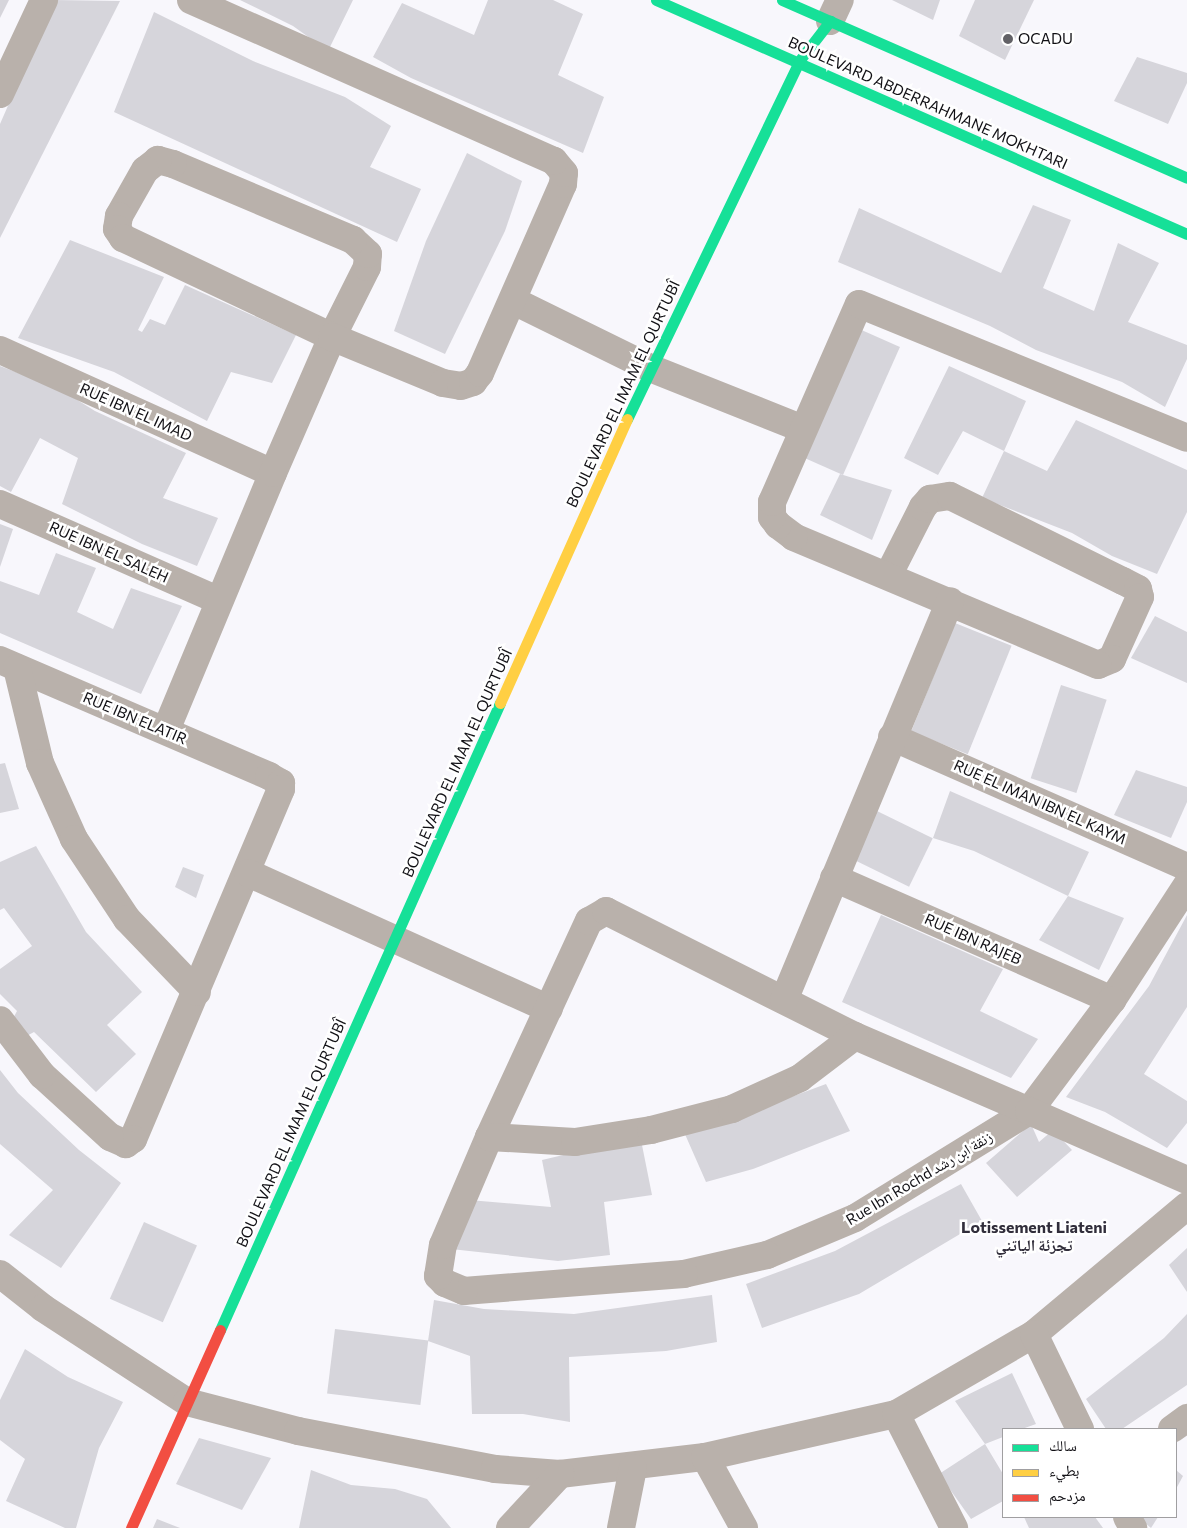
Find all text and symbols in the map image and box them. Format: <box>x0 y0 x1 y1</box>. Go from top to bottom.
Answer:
place label: OCADU <box>1018 30 1073 48</box>
street label: BOULEVARD ABDERRAHMANE MOKHTARI <box>786 33 1070 173</box>
marker: OCADU <box>1002 33 1014 45</box>
street label: BOULEVARD EL IMAM EL QURTUBÎ <box>562 278 684 510</box>
street label: RUE IBN EL IMAD <box>77 379 195 445</box>
street label: RUE IBN EL SALEH <box>47 518 171 586</box>
street label: BOULEVARD EL IMAM EL QURTUBÎ <box>398 646 516 880</box>
street label: RUE IBN ELATIR <box>80 688 190 748</box>
street label: RUE EL IMAN IBN EL KAYM <box>951 756 1129 848</box>
street label: RUE IBN RAJEB <box>922 910 1024 968</box>
street label: BOULEVARD EL IMAM EL QURTUBÎ <box>232 1016 350 1250</box>
street label: Rue Ibn Rochd زنقة ابن رشد <box>843 1127 995 1229</box>
district label: Lotissement Liateni تجزئة الياتني <box>961 1217 1107 1255</box>
legend <box>1002 1428 1177 1518</box>
text: سالك <box>1049 1436 1077 1454</box>
text: بطيء <box>1049 1461 1079 1479</box>
text: مزدحم <box>1049 1486 1086 1504</box>

